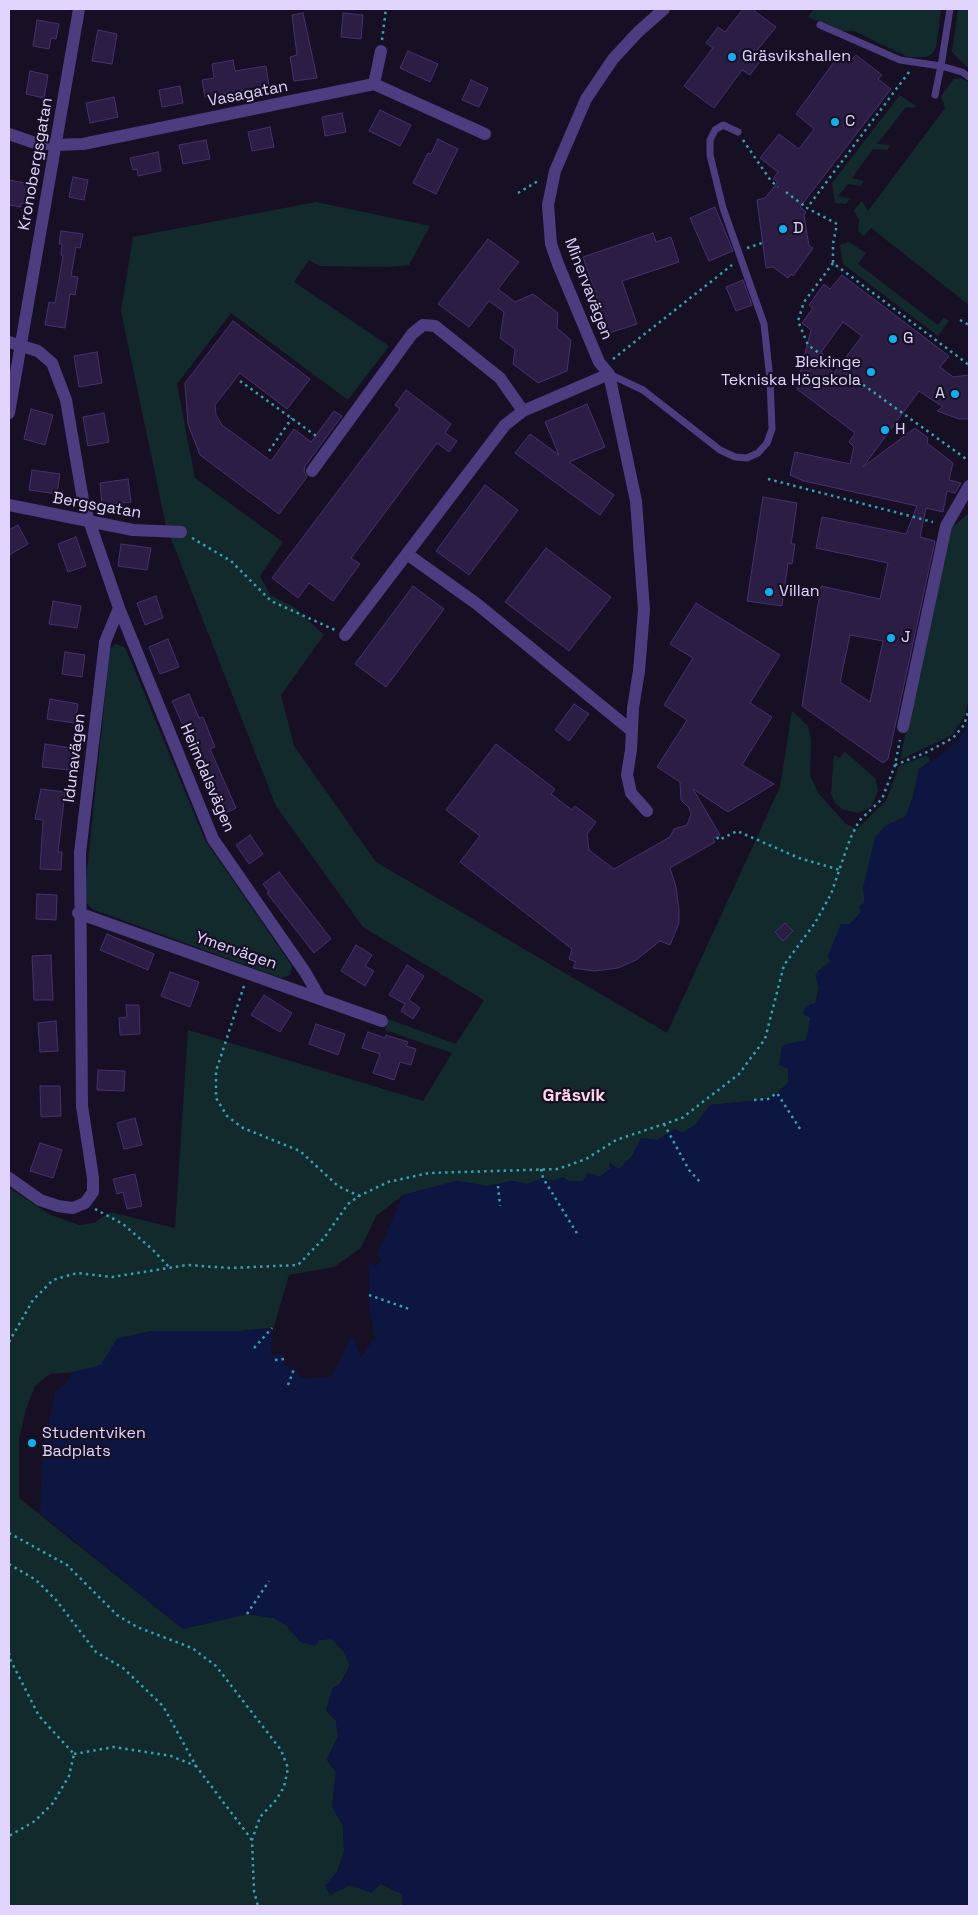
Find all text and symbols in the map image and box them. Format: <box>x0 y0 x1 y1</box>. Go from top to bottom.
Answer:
place label: Gräsvikshallen <box>742 47 851 67</box>
marker: Gräsvikshallen <box>726 51 738 63</box>
street label: Vasagatan <box>206 77 290 111</box>
street label: Kronobergsgatan <box>15 96 57 232</box>
place label: C <box>845 112 855 132</box>
marker: C <box>829 116 841 128</box>
place label: D <box>793 219 804 239</box>
marker: D <box>777 223 789 235</box>
street label: Minervavägen <box>560 236 616 342</box>
place label: G <box>903 329 914 349</box>
marker: G <box>887 333 899 345</box>
place label: Blekinge Tekniska Högskola <box>721 353 861 391</box>
marker: Blekinge Tekniska Högskola <box>865 366 877 378</box>
place label: A <box>935 384 945 404</box>
marker: A <box>949 388 961 400</box>
place label: H <box>895 420 905 440</box>
marker: H <box>879 424 891 436</box>
street label: Bergsgatan <box>51 489 143 523</box>
place label: Villan <box>779 582 820 602</box>
marker: Villan <box>763 586 775 598</box>
place label: J <box>901 628 911 648</box>
marker: J <box>885 632 897 644</box>
street label: Idunavägen <box>60 712 90 804</box>
street label: Heimdalsvägen <box>175 721 239 835</box>
street label: Ymervägen <box>193 928 279 974</box>
district label: Gräsvik <box>542 1085 606 1107</box>
place label: Studentviken Badplats <box>42 1424 146 1462</box>
marker: Studentviken Badplats <box>26 1437 38 1449</box>

